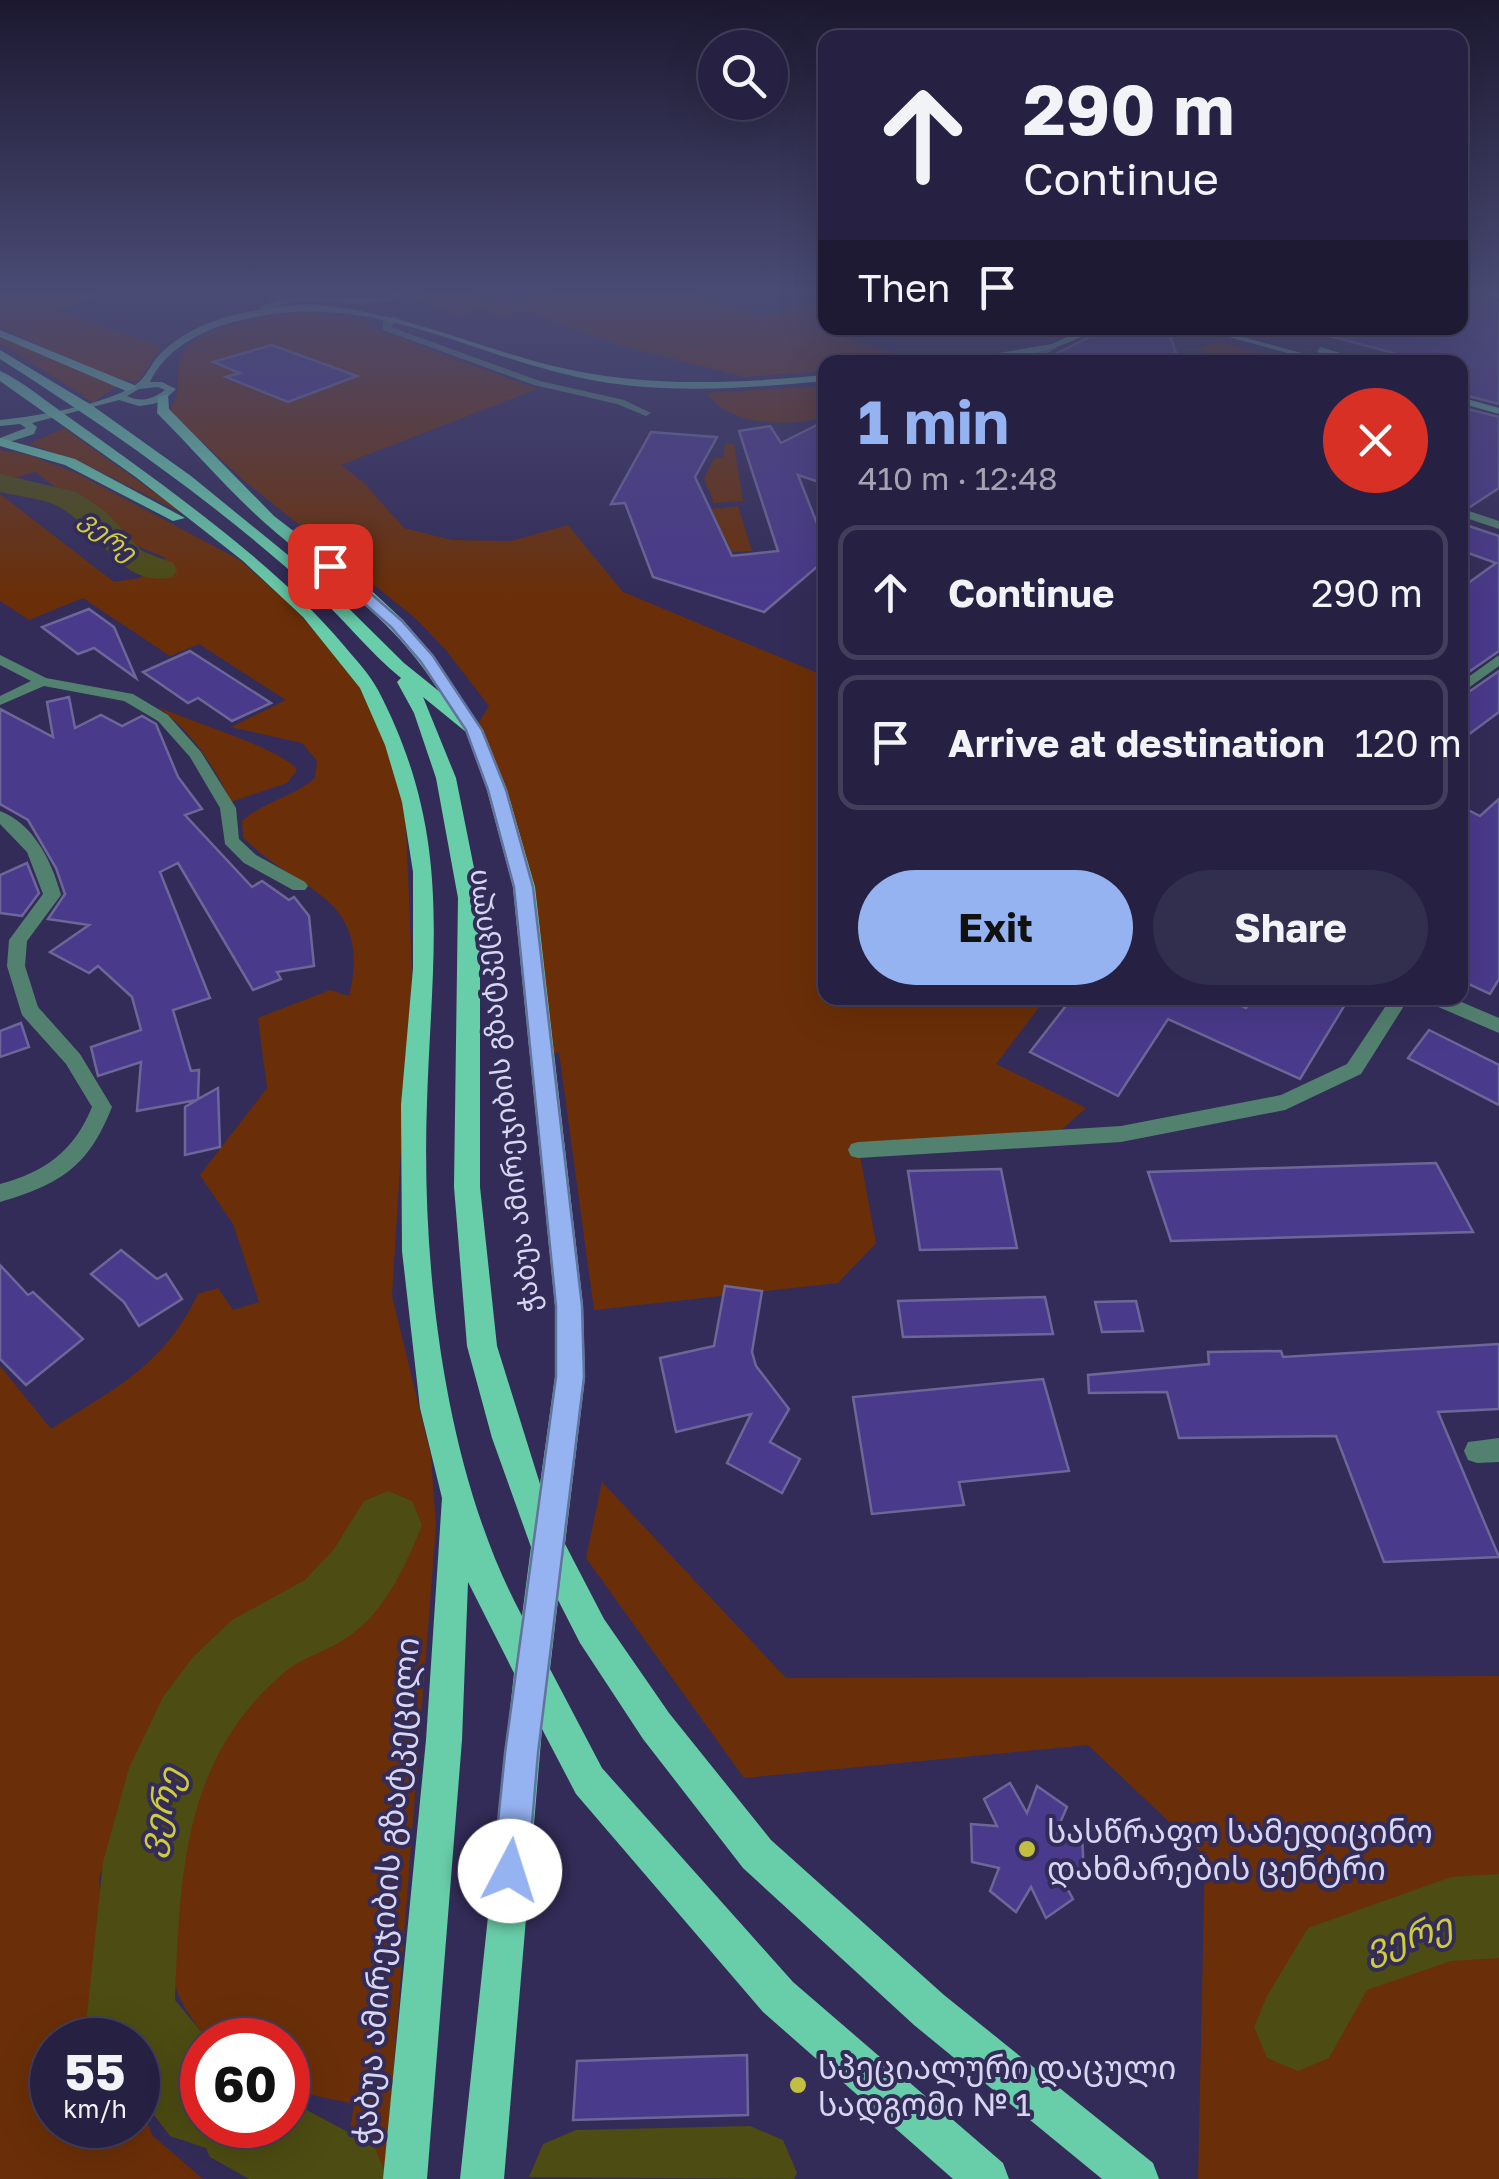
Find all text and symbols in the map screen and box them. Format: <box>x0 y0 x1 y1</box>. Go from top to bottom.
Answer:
map controls <box>698 30 788 120</box>
button: search <box>698 30 788 120</box>
text: 290 m <box>1023 66 1234 150</box>
icon: ahead <box>858 70 988 200</box>
text: Continue <box>1023 151 1219 205</box>
icon: arrive <box>970 260 1025 315</box>
text: Then <box>858 265 950 310</box>
text: 1 min <box>858 385 1009 457</box>
button: close <box>1323 388 1428 493</box>
text: 410 m · 12:48 <box>858 459 1058 497</box>
water label: ვერე <box>74 503 145 569</box>
pin <box>288 524 373 609</box>
icon: arrive <box>303 539 358 594</box>
icon: ahead <box>863 565 918 620</box>
text: Continue <box>948 570 1114 615</box>
text: 290 m <box>1311 570 1423 615</box>
icon: arrive <box>863 715 918 770</box>
text: Arrive at destination <box>948 720 1325 765</box>
text: 120 m <box>1355 720 1462 765</box>
street label: ჭაბუა ამირეჯიბის გზატკეცილი <box>458 868 547 1314</box>
button: Exit <box>858 870 1133 985</box>
button: Share <box>1153 870 1428 985</box>
street label: ჭაბუა ამირეჯიბის გზატკეცილი <box>344 1636 428 2147</box>
water label: ვერე <box>127 1761 193 1860</box>
place label: სასწრაფო სამედიცინო დახმარების ცენტრი <box>1047 1812 1433 1889</box>
position arrow <box>458 1819 562 1923</box>
marker: სასწრაფო სამედიცინო დახმარების ცენტრი <box>1016 1838 1038 1860</box>
water label: ვერე <box>1359 1902 1458 1970</box>
speed limit sign: 60 <box>180 2018 310 2148</box>
text: 55 <box>64 2041 125 2101</box>
place label: სპეციალური დაცული სადგომი № 1 <box>818 2048 1176 2125</box>
marker: სპეციალური დაცული სადგომი № 1 <box>787 2074 809 2096</box>
text: km/h <box>63 2093 127 2124</box>

